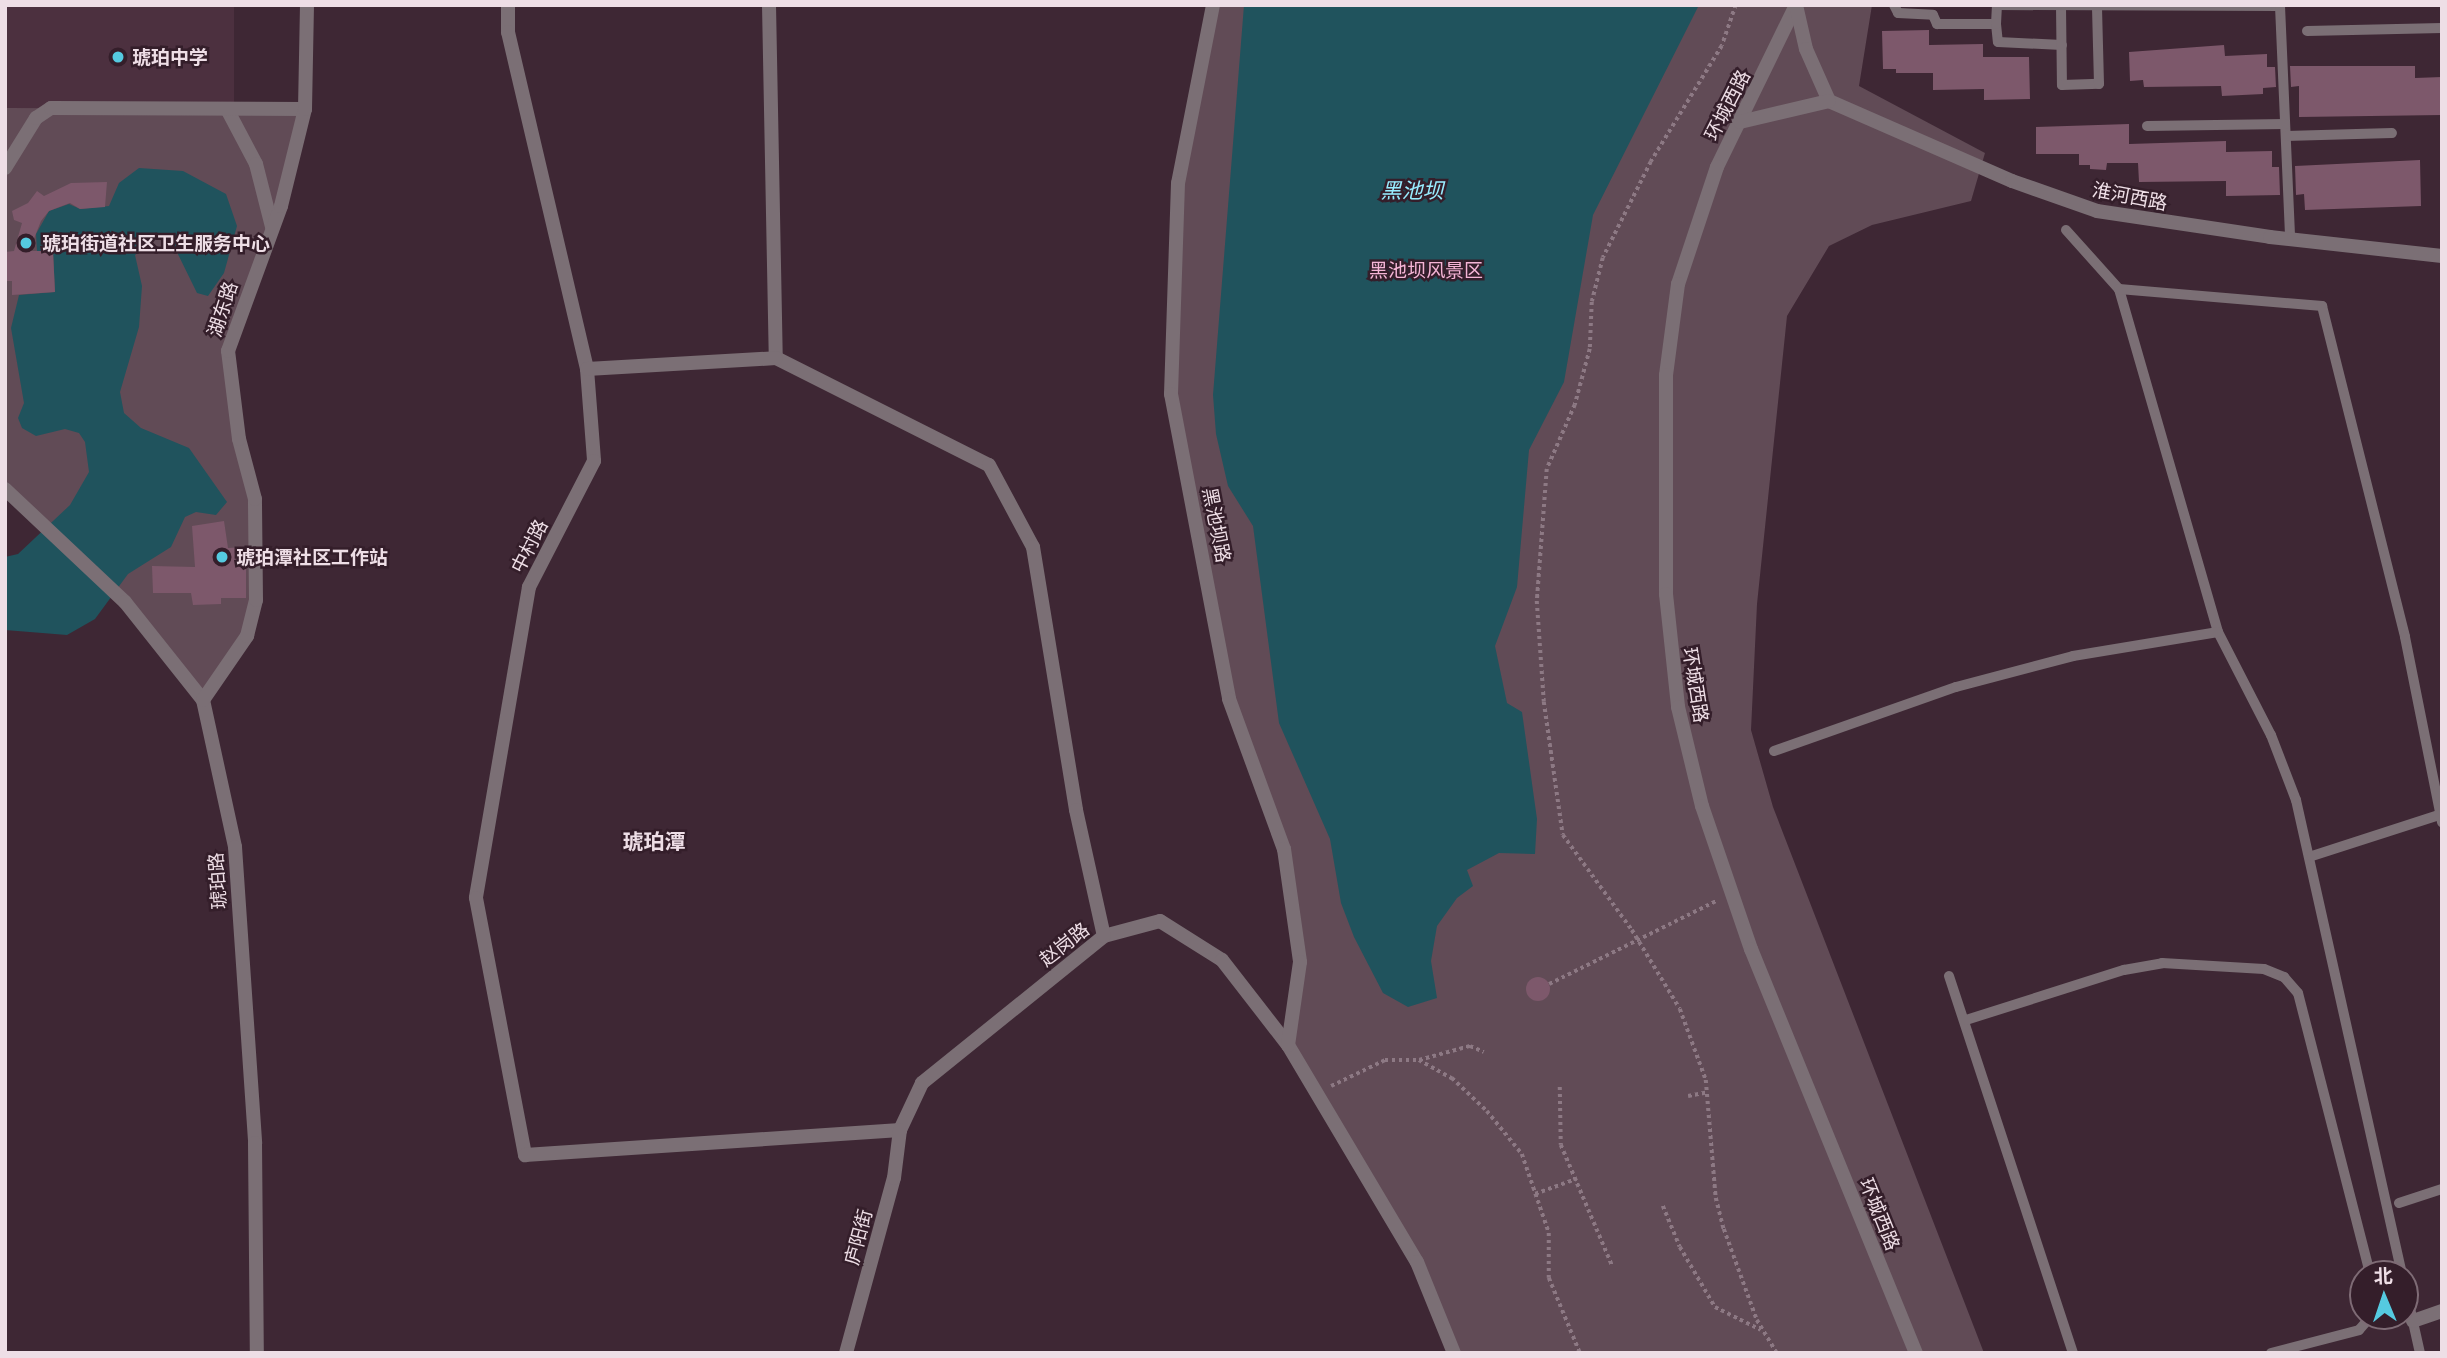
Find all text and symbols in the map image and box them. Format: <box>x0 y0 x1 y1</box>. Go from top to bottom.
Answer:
place label: 琥珀中学 <box>132 46 208 68</box>
marker: 琥珀中学 <box>110 49 126 65</box>
street label: 环城西路 <box>1700 66 1754 144</box>
water label: 黑池坝 <box>1381 177 1443 203</box>
street label: 淮河西路 <box>2091 178 2169 214</box>
place label: 琥珀街道社区卫生服务中心 <box>42 232 270 254</box>
marker: 琥珀街道社区卫生服务中心 <box>16 233 36 253</box>
park label: 黑池坝风景区 <box>1369 259 1483 281</box>
street label: 湖东路 <box>202 278 242 340</box>
street label: 黑池坝路 <box>1199 486 1235 564</box>
street label: 中村路 <box>506 515 552 577</box>
place label: 琥珀潭社区工作站 <box>236 546 388 568</box>
marker: 琥珀潭社区工作站 <box>214 549 230 565</box>
street label: 环城西路 <box>1679 646 1713 724</box>
district label: 琥珀潭 <box>623 828 685 854</box>
street label: 琥珀路 <box>204 852 230 910</box>
street label: 赵岗路 <box>1035 917 1093 971</box>
street label: 环城西路 <box>1855 1174 1905 1254</box>
street label: 庐阳街 <box>840 1207 876 1267</box>
north arrow <box>2349 1260 2419 1330</box>
text: 北 <box>2373 1264 2393 1287</box>

